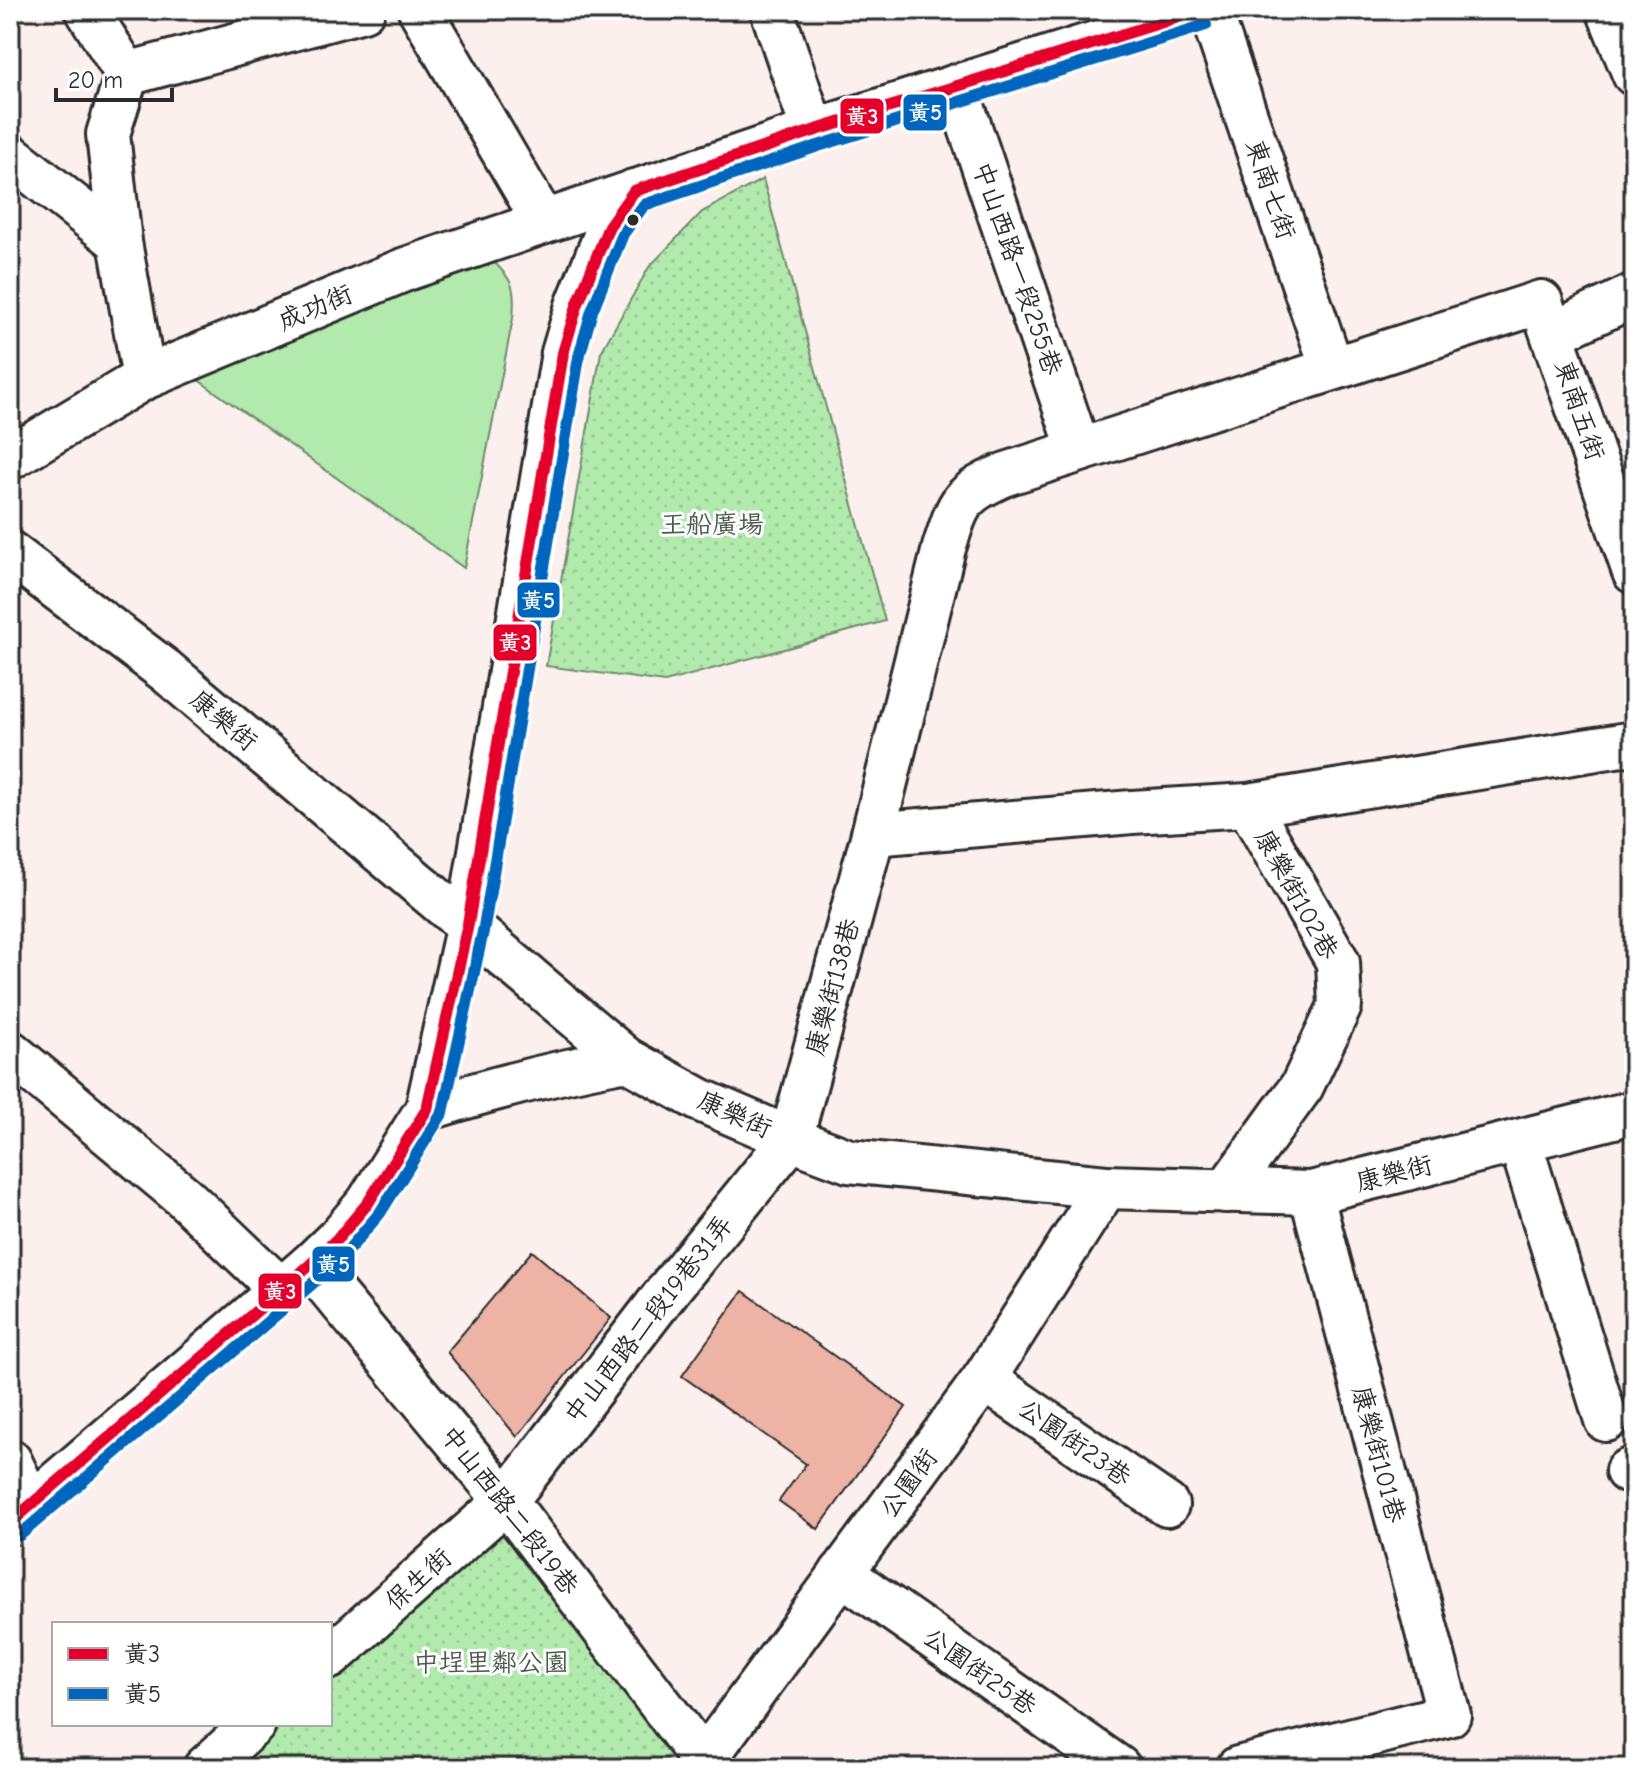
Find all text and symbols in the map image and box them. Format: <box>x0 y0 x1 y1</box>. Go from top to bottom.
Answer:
scale bar <box>56 52 172 102</box>
text: 20 m <box>68 66 123 94</box>
line badge: 黃5 <box>902 93 948 132</box>
line badge: 黃3 <box>839 97 885 135</box>
text: 黃5 <box>908 100 942 126</box>
text: 黃3 <box>846 104 878 130</box>
street label: 東南七街 <box>1239 135 1301 243</box>
street label: 中山西路一段255巷 <box>966 158 1068 379</box>
unlabelled marker <box>625 212 641 228</box>
street label: 成功街 <box>274 279 357 337</box>
street label: 東南五街 <box>1548 356 1610 464</box>
park label: 王船廣場 <box>660 510 764 540</box>
line badge: 黃5 <box>516 581 561 619</box>
text: 黃5 <box>521 588 555 614</box>
line badge: 黃3 <box>492 623 538 662</box>
text: 黃3 <box>499 630 531 656</box>
street label: 康樂街 <box>184 684 263 757</box>
street label: 康樂街102巷 <box>1248 824 1344 965</box>
street label: 康樂街138巷 <box>800 915 866 1059</box>
street label: 康樂街 <box>693 1085 776 1144</box>
street label: 康樂街 <box>1353 1150 1436 1198</box>
street label: 中山西路二段19巷31弄 <box>558 1210 739 1430</box>
line badge: 黃5 <box>311 1245 356 1283</box>
text: 黃5 <box>316 1252 350 1278</box>
line badge: 黃3 <box>257 1272 303 1310</box>
text: 黃3 <box>264 1279 296 1305</box>
street label: 康樂街101巷 <box>1345 1383 1411 1526</box>
street label: 公園街23巷 <box>1012 1393 1137 1493</box>
street label: 中山西路二段19巷 <box>434 1420 584 1601</box>
street label: 公園街 <box>874 1443 944 1524</box>
street label: 保生街 <box>380 1542 458 1617</box>
legend <box>52 1622 332 1726</box>
street label: 公園街25巷 <box>917 1622 1042 1722</box>
text: 黃3 <box>124 1640 160 1668</box>
park label: 中埕里鄰公園 <box>413 1648 569 1678</box>
text: 黃5 <box>124 1680 161 1708</box>

